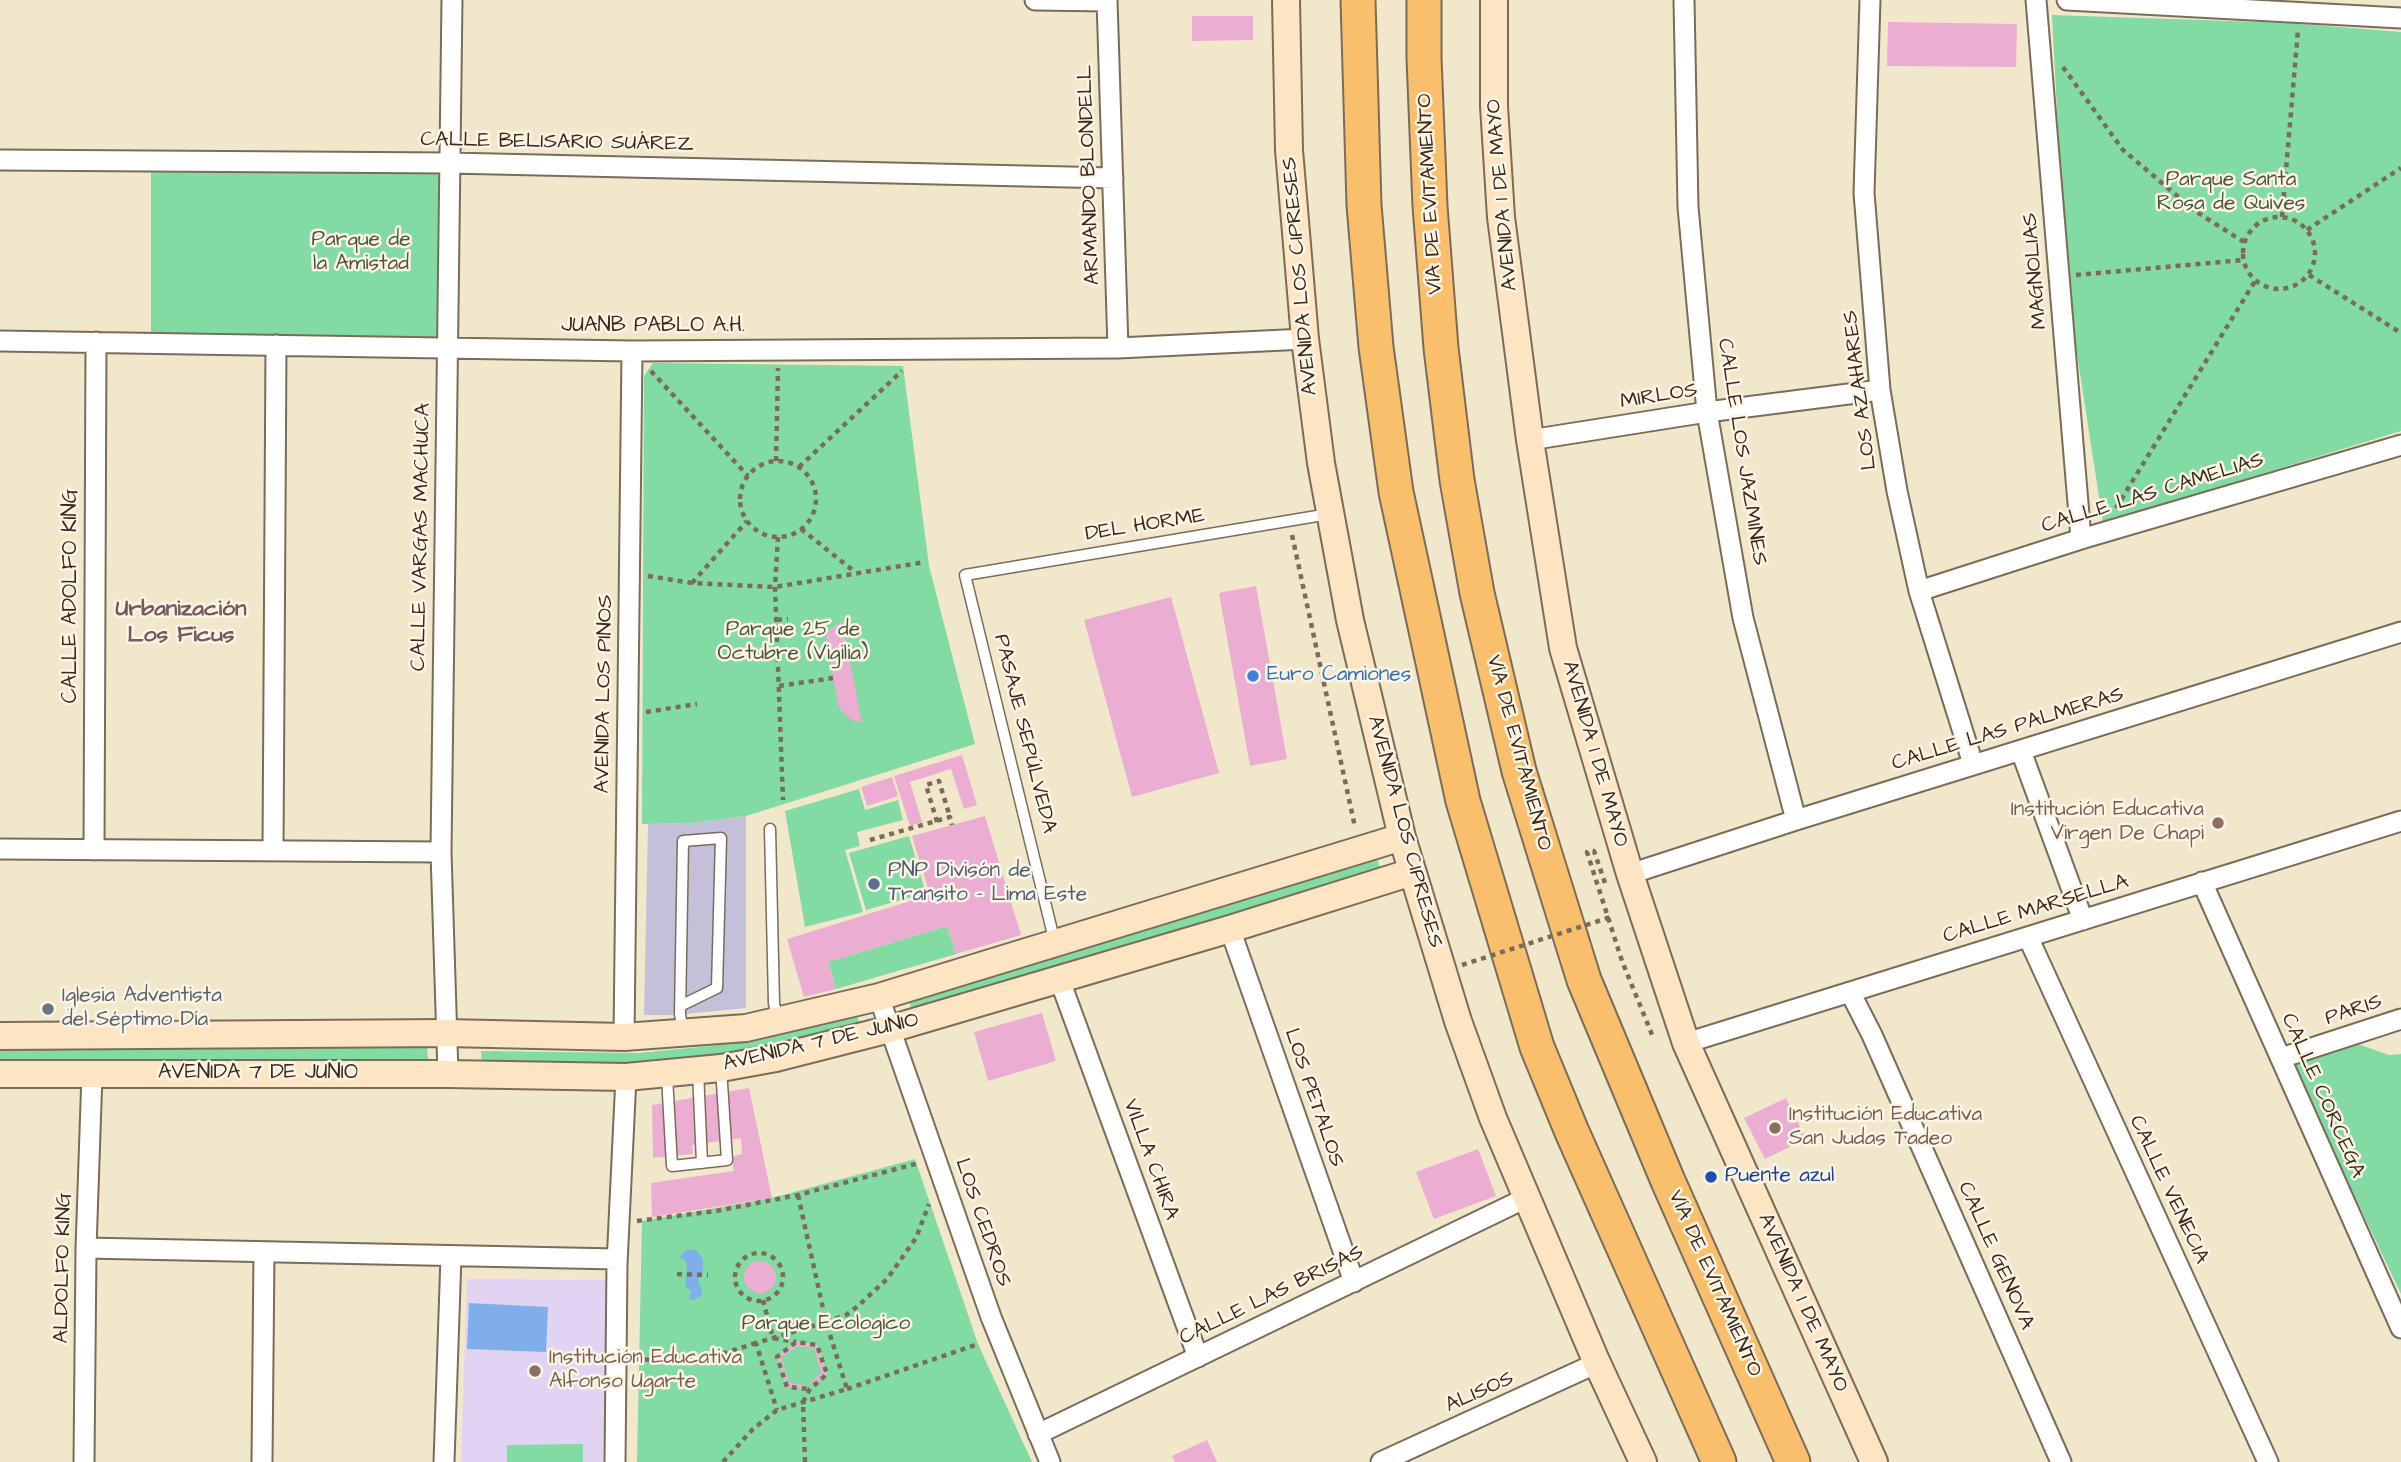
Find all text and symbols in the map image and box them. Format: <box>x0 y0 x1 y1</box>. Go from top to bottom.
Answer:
street label: ARMANDO BLONDELL <box>1074 64 1106 286</box>
street label: VÍA DE EVITAMIENTO <box>1413 93 1449 295</box>
street label: AVENIDA 1 DE MAYO <box>1482 98 1524 292</box>
street label: CALLE BELISARIO SUÁREZ <box>420 128 694 158</box>
street label: AVENIDA LOS CIPRESES <box>1278 156 1324 396</box>
park label: Parque Santa Rosa de Quives <box>2157 168 2305 218</box>
street label: MAGNOLIAS <box>2018 211 2054 331</box>
park label: Parque de la Amistad <box>311 228 411 278</box>
street label: LOS AZAHARES <box>1839 309 1883 471</box>
street label: JUANB PABLO A.H. <box>561 314 745 340</box>
street label: CALLE LOS JAZMINES <box>1711 337 1771 567</box>
street label: MIRLOS <box>1619 378 1699 416</box>
street label: CALLE VARGAS MACHUCA <box>407 403 437 671</box>
street label: CALLE LAS CAMELIAS <box>2039 448 2267 540</box>
street label: CALLE ADOLFO KING <box>59 489 85 703</box>
street label: DEL HORME <box>1083 504 1207 548</box>
street label: AVENIDA LOS PINOS <box>591 594 619 794</box>
district label: Urbanización Los Ficus <box>116 596 246 650</box>
park label: Parque 25 de Octubre (Vigilia) <box>718 618 868 668</box>
street label: PASAJE SEPÚLVEDA <box>987 632 1061 836</box>
street label: VÍA DE EVITAMIENTO <box>1480 653 1556 853</box>
street label: AVENIDA 1 DE MAYO <box>1555 658 1633 850</box>
place label: Euro Camiones <box>1267 663 1411 689</box>
marker: Euro Camiones <box>1245 668 1261 684</box>
street label: CALLE LAS PALMERAS <box>1889 683 2127 777</box>
street label: AVENIDA LOS CIPRESES <box>1361 713 1447 951</box>
place label: Institución Educativa Virgen De Chapi <box>2011 798 2204 848</box>
marker: Institución Educativa Virgen De Chapi <box>2210 815 2226 831</box>
place label: PNP Divisón de Transito - Lima Este <box>888 859 1087 909</box>
street label: CALLE MARSELLA <box>1940 870 2132 950</box>
marker: PNP Divisón de Transito - Lima Este <box>866 876 882 892</box>
place label: Iglesia Adventista del Séptimo Día <box>62 984 222 1034</box>
street label: PARIS <box>2322 990 2386 1032</box>
marker: Iglesia Adventista del Séptimo Día <box>40 1001 56 1017</box>
street label: AVENIDA 7 DE JUNIO <box>721 1008 921 1078</box>
street label: CALLE CORCEGA <box>2274 1010 2370 1182</box>
street label: LOS PETALOS <box>1277 1025 1349 1171</box>
street label: AVENIDA 7 DE JUNIO <box>158 1061 358 1087</box>
street label: VILLA CHIRA <box>1117 1096 1183 1224</box>
place label: Institución Educativa San Judas Tadeo <box>1789 1103 1982 1153</box>
street label: CALLE VENECIA <box>2123 1112 2213 1268</box>
marker: Institución Educativa San Judas Tadeo <box>1767 1120 1783 1136</box>
street label: LOS CEDROS <box>948 1156 1016 1290</box>
place label: Puente azul <box>1725 1164 1834 1190</box>
marker: Puente azul <box>1703 1169 1719 1185</box>
street label: CALLE GENOVA <box>1951 1178 2039 1334</box>
street label: VÍA DE EVITAMIENTO <box>1662 1187 1766 1381</box>
street label: ALDOLFO KING <box>50 1192 78 1344</box>
street label: AVENIDA 1 DE MAYO <box>1751 1210 1853 1396</box>
street label: CALLE LAS BRISAS <box>1176 1240 1368 1352</box>
park label: Parque Ecologico <box>742 1312 910 1338</box>
place label: Institución Educativa Alfonso Ugarte <box>549 1346 742 1396</box>
marker: Institución Educativa Alfonso Ugarte <box>527 1363 543 1379</box>
street label: ALISOS <box>1442 1367 1518 1419</box>

